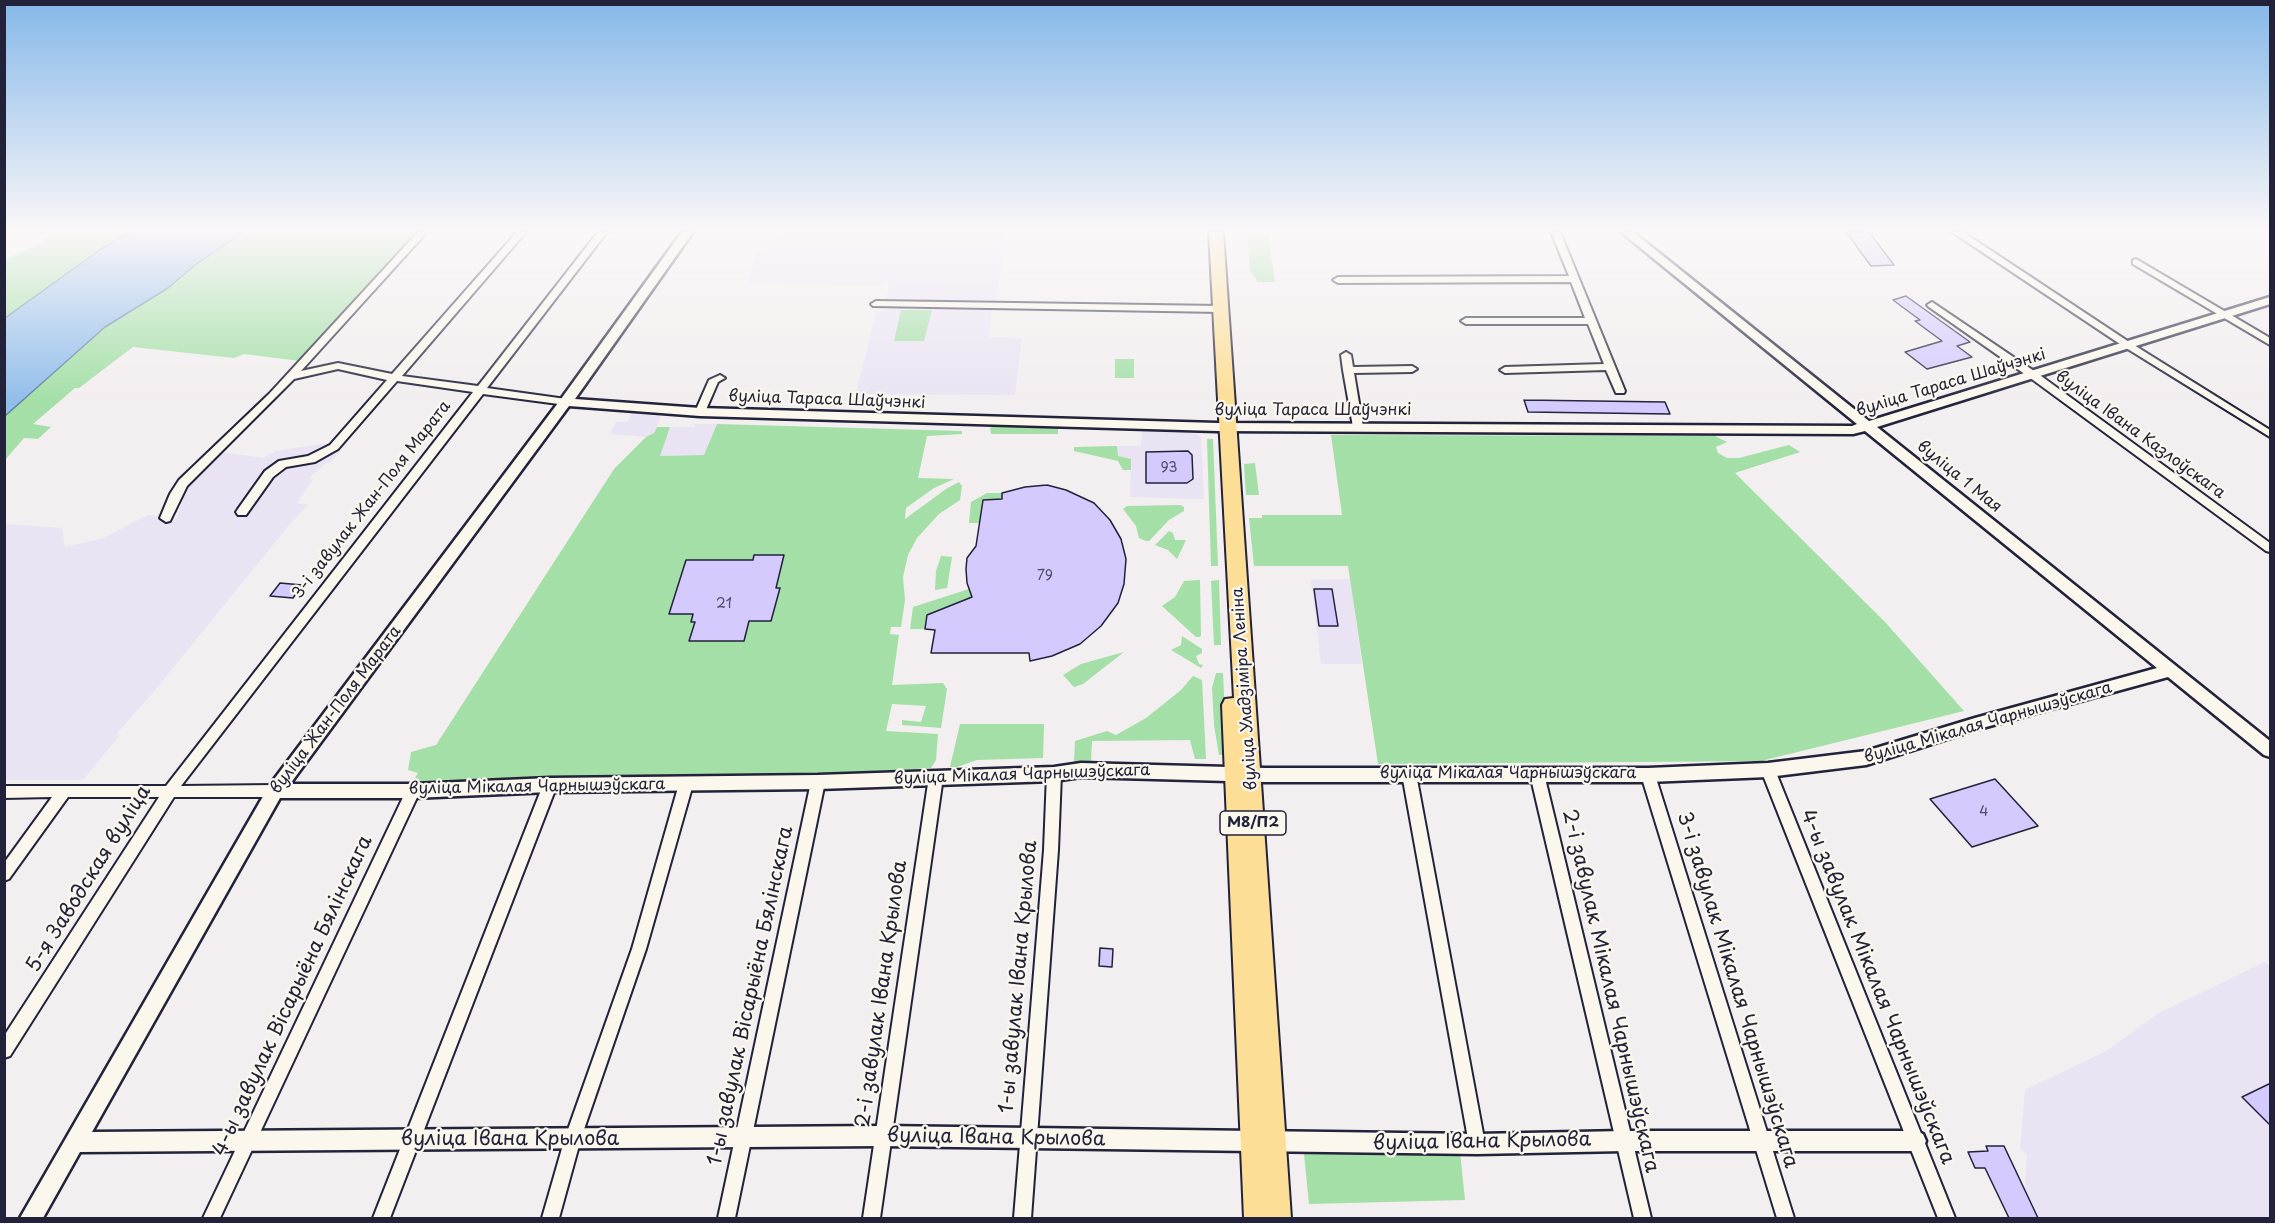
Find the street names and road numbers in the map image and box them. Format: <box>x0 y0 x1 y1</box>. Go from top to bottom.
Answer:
street label: вуліца Тараса Шаўчэнкі <box>1854 345 2048 421</box>
street label: вуліца Івана Казлоўскага <box>2051 367 2229 503</box>
street label: вуліца Тараса Шаўчэнкі <box>728 387 926 413</box>
street label: 3-і завулак Жан-Поля Марата <box>289 397 455 603</box>
street label: вуліца Тараса Шаўчэнкі <box>1214 401 1412 421</box>
street label: вуліца 1 Мая <box>1913 437 2005 517</box>
street label: вуліца Уладзіміра Леніна <box>1228 587 1262 791</box>
street label: вуліца Жан-Поля Марата <box>267 622 405 798</box>
street label: вуліца Мікалая Чарнышэўскага <box>1862 678 2114 768</box>
street label: вуліца Мікалая Чарнышэўскага <box>893 761 1151 789</box>
street label: вуліца Мікалая Чарнышэўскага <box>1380 764 1636 784</box>
street label: вуліца Мікалая Чарнышэўскага <box>409 775 665 799</box>
street label: 5-я Заводская вуліца <box>22 781 156 977</box>
street label: 4-ы завулак Мікалая Чарнышэўскага <box>1795 806 1959 1168</box>
street label: 2-і завулак Мікалая Чарнышэўскага <box>1556 807 1664 1175</box>
street label: 3-і завулак Мікалая Чарнышэўскага <box>1671 809 1803 1171</box>
road number: М8/П2 <box>1220 811 1286 835</box>
street label: 1-ы завулак Вісарыёна Бялінскага <box>703 824 799 1168</box>
street label: 4-ы завулак Вісарыёна Бялінскага <box>208 832 378 1160</box>
street label: 1-ы завулак Івана Крылова <box>995 840 1043 1114</box>
street label: 2-і завулак Івана Крылова <box>851 859 913 1129</box>
street label: вуліца Івана Крылова <box>887 1124 1105 1152</box>
street label: вуліца Івана Крылова <box>401 1127 619 1151</box>
street label: вуліца Івана Крылова <box>1373 1128 1591 1156</box>

